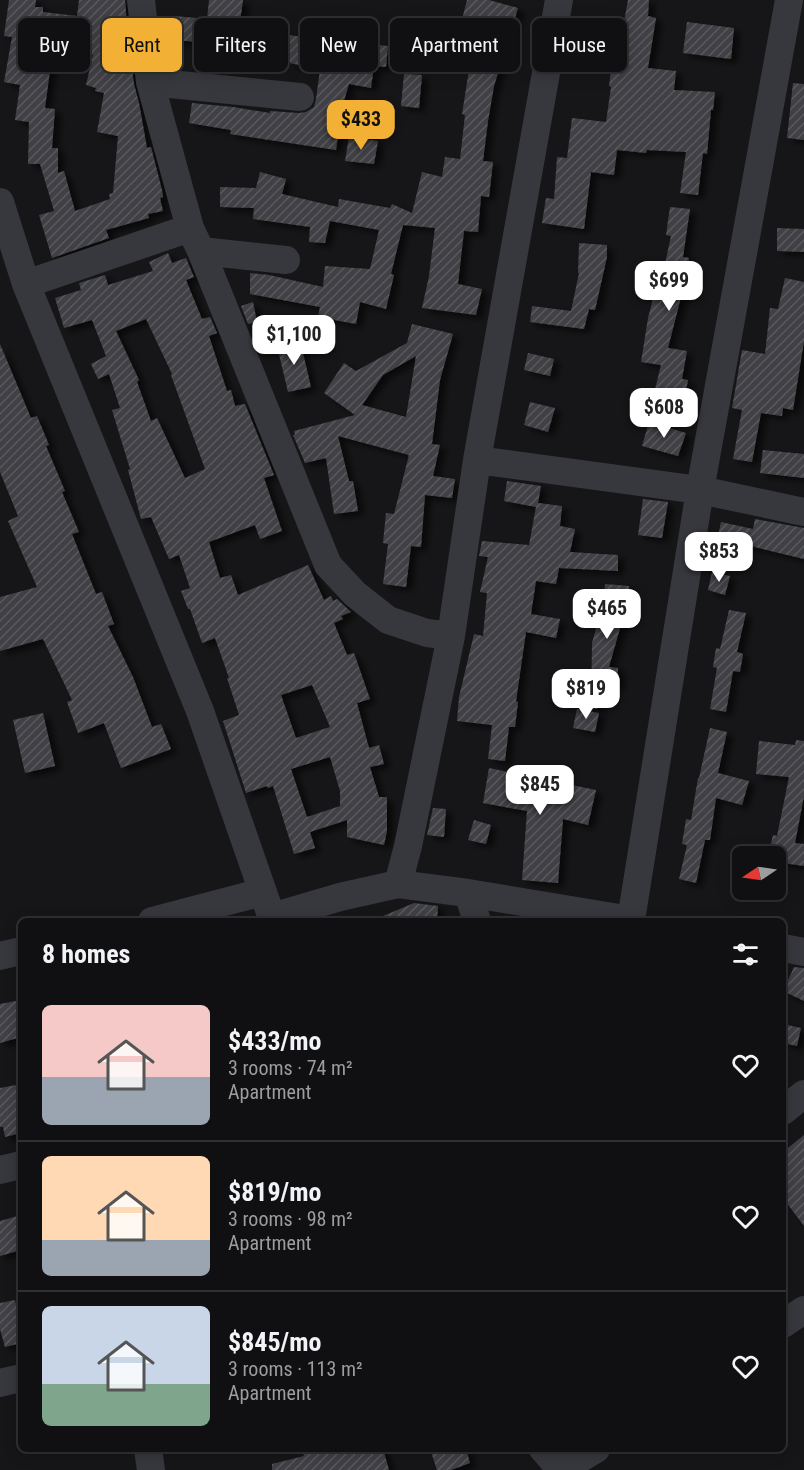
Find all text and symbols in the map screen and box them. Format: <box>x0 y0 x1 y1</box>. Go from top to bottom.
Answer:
chip: Buy <box>18 18 90 72</box>
chip: Rent <box>102 18 182 72</box>
chip: Filters <box>194 18 288 72</box>
chip: New <box>300 18 378 72</box>
chip: Apartment <box>390 18 520 72</box>
chip: House <box>532 18 627 72</box>
pin: $433 <box>325 100 397 151</box>
text: $433 <box>341 107 381 131</box>
pin: $699 <box>633 261 705 312</box>
text: $699 <box>649 268 689 292</box>
pin: $1,100 <box>245 315 343 366</box>
text: $1,100 <box>266 322 322 346</box>
pin: $608 <box>628 388 700 439</box>
text: $608 <box>644 395 684 419</box>
pin: $853 <box>683 532 755 583</box>
text: $853 <box>699 539 739 563</box>
pin: $465 <box>571 589 643 640</box>
text: $465 <box>587 596 627 620</box>
pin: $819 <box>550 669 622 720</box>
text: $819 <box>566 676 606 700</box>
pin: $845 <box>504 765 576 816</box>
text: $845 <box>520 772 560 796</box>
north arrow <box>732 846 786 900</box>
map controls <box>732 846 786 900</box>
icon: filters <box>729 938 762 971</box>
text: 8 homes <box>42 939 130 969</box>
text: $433/mo <box>228 1026 321 1056</box>
icon: home <box>90 1029 162 1101</box>
icon: heart <box>729 1049 762 1082</box>
text: 3 rooms · 74 m² <box>228 1056 353 1080</box>
text: Apartment <box>228 1080 312 1104</box>
text: $819/mo <box>228 1177 321 1207</box>
icon: home <box>90 1180 162 1252</box>
icon: heart <box>729 1200 762 1233</box>
text: 3 rooms · 98 m² <box>228 1207 353 1231</box>
text: Apartment <box>228 1231 312 1255</box>
text: $845/mo <box>228 1327 321 1357</box>
icon: home <box>90 1330 162 1402</box>
icon: heart <box>729 1350 762 1383</box>
text: 3 rooms · 113 m² <box>228 1357 363 1381</box>
text: Apartment <box>228 1381 312 1405</box>

